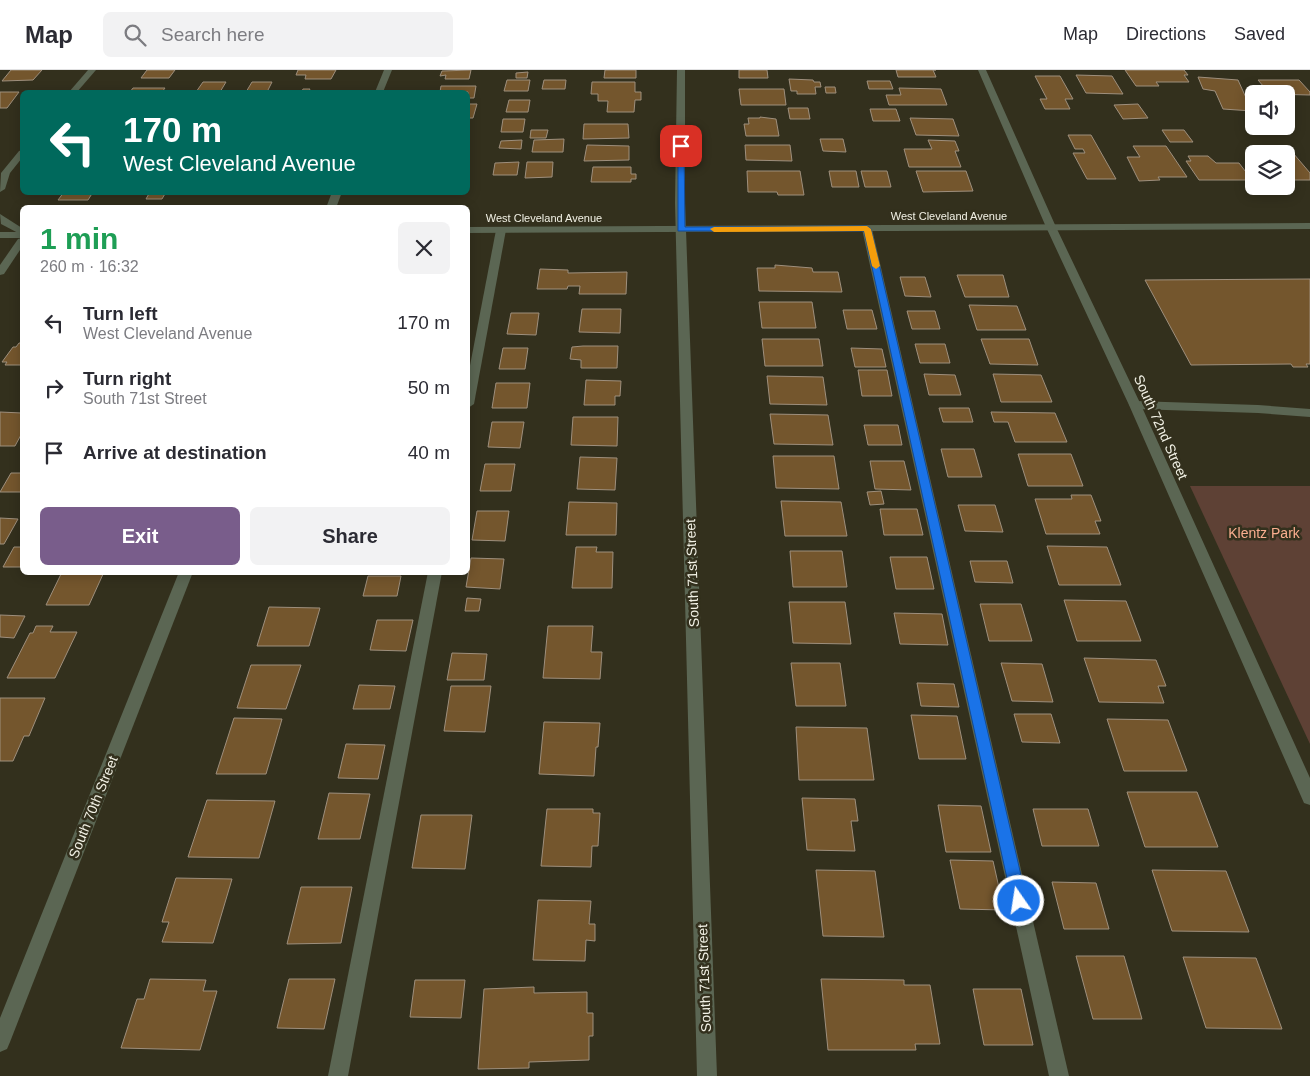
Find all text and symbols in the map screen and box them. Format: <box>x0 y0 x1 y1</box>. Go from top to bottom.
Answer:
search box <box>103 12 453 57</box>
text: Map <box>25 21 73 48</box>
icon: search <box>121 21 149 49</box>
text: Search here <box>161 24 265 45</box>
text: Map <box>1063 24 1098 44</box>
text: Directions <box>1126 24 1206 44</box>
text: Saved <box>1234 24 1285 44</box>
map controls <box>1245 85 1295 195</box>
button: sound <box>1245 85 1295 135</box>
icon: left <box>40 110 105 175</box>
text: 170 m <box>123 110 222 149</box>
pin <box>660 125 702 167</box>
icon: arrive <box>667 132 695 160</box>
button: layers <box>1245 145 1295 195</box>
text: West Cleveland Avenue <box>123 151 356 176</box>
street label: West Cleveland Avenue <box>891 210 1007 222</box>
street label: West Cleveland Avenue <box>486 212 602 224</box>
text: 1 min <box>40 222 118 255</box>
button: close <box>398 222 450 274</box>
text: 260 m · 16:32 <box>40 258 139 275</box>
text: Turn left <box>83 303 158 324</box>
icon: left <box>40 309 68 337</box>
text: 170 m <box>397 312 450 333</box>
text: West Cleveland Avenue <box>83 325 252 342</box>
text: Turn right <box>83 368 171 389</box>
street label: South 72nd Street <box>1131 372 1191 482</box>
icon: right <box>40 374 68 402</box>
text: 50 m <box>408 377 450 398</box>
text: South 71st Street <box>83 390 207 407</box>
icon: arrive <box>40 439 68 467</box>
text: Arrive at destination <box>83 442 267 463</box>
text: 40 m <box>408 442 450 463</box>
button: Exit <box>40 507 240 565</box>
button: Share <box>250 507 450 565</box>
street label: South 71st Street <box>682 519 702 627</box>
park label: Klentz Park <box>1228 525 1301 541</box>
street label: South 70th Street <box>65 753 121 861</box>
position arrow <box>992 874 1044 926</box>
street label: South 71st Street <box>694 924 714 1032</box>

